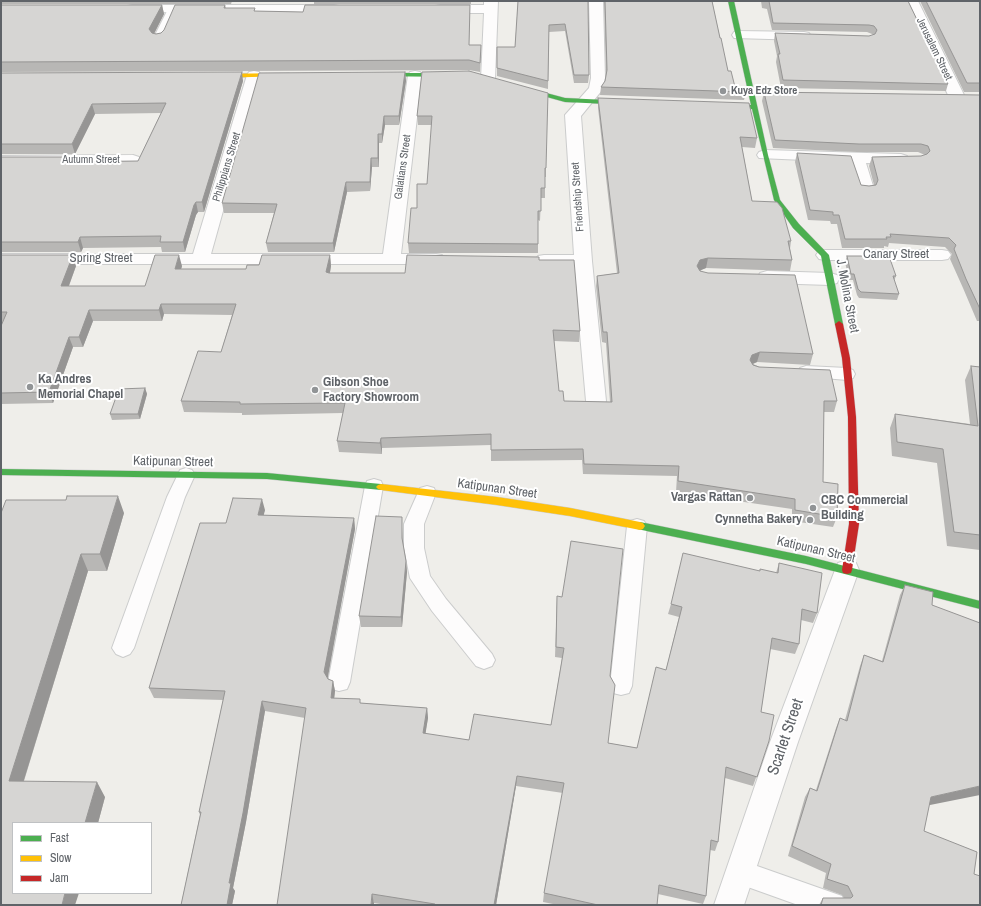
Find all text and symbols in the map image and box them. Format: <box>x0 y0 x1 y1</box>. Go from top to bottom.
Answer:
street label: Jerusalem Street <box>913 15 955 83</box>
place label: Kuya Edz Store <box>731 84 797 98</box>
marker: Kuya Edz Store <box>718 86 728 96</box>
street label: Philippians Street <box>210 131 244 203</box>
street label: Galatians Street <box>392 134 414 200</box>
street label: Autumn Street <box>62 153 120 167</box>
street label: Friendship Street <box>569 162 587 232</box>
street label: Canary Street <box>863 247 929 263</box>
street label: Spring Street <box>70 251 132 267</box>
street label: J. Molina Street <box>832 258 862 334</box>
place label: Ka Andres Memorial Chapel <box>38 372 123 403</box>
place label: Gibson Shoe Factory Showroom <box>323 375 419 406</box>
marker: Ka Andres Memorial Chapel <box>25 382 35 392</box>
marker: Gibson Shoe Factory Showroom <box>310 385 320 395</box>
street label: Katipunan Street <box>133 454 213 470</box>
street label: Katipunan Street <box>456 476 538 502</box>
place label: Vargas Rattan <box>671 490 742 506</box>
marker: Vargas Rattan <box>745 493 755 503</box>
place label: CBC Commercial Building <box>821 493 908 524</box>
marker: CBC Commercial Building <box>808 503 818 513</box>
place label: Cynnetha Bakery <box>715 512 802 528</box>
marker: Cynnetha Bakery <box>805 515 815 525</box>
street label: Katipunan Street <box>775 533 857 567</box>
street label: Scarlet Street <box>764 696 808 778</box>
legend <box>12 822 152 894</box>
text: Fast <box>50 830 69 846</box>
text: Slow <box>50 850 71 866</box>
text: Jam <box>50 870 69 886</box>

